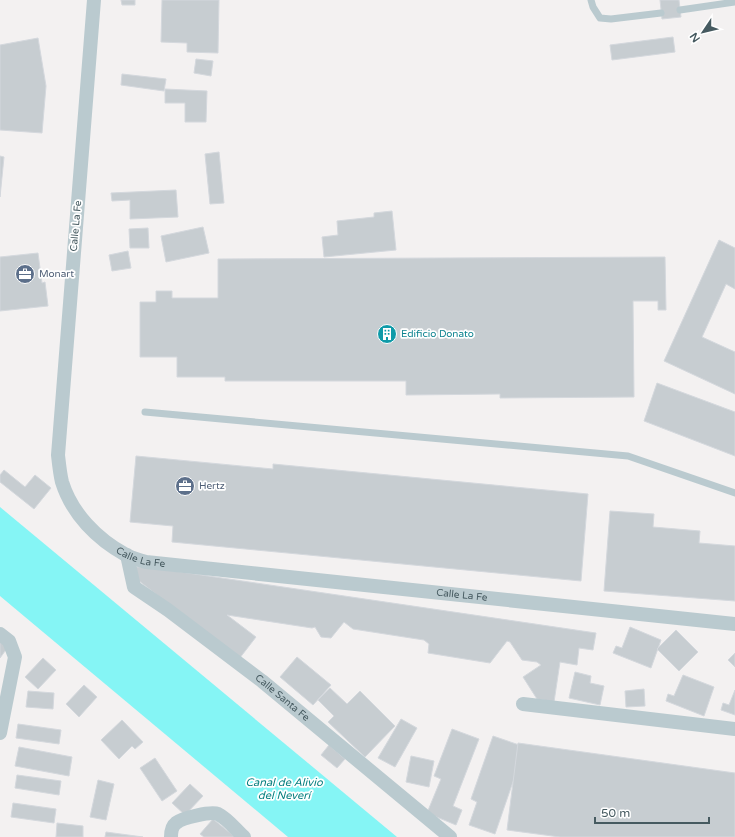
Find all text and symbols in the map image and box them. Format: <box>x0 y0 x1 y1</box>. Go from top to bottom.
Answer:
north arrow <box>683 12 723 52</box>
text: N <box>687 30 703 45</box>
street label: Calle La Fe <box>68 200 84 252</box>
office icon: Monart <box>14 263 36 285</box>
place label: Monart <box>39 268 74 280</box>
building icon: Edificio Donato <box>376 323 398 345</box>
place label: Edificio Donato <box>401 328 474 340</box>
office icon: Hertz <box>174 475 196 497</box>
place label: Hertz <box>199 480 225 492</box>
street label: Calle La Fe <box>114 544 166 570</box>
street label: Calle La Fe <box>436 587 488 604</box>
street label: Calle Santa Fe <box>253 672 312 724</box>
water label: Canal de Alivio del Neverí <box>245 776 324 802</box>
scale bar <box>595 799 709 825</box>
text: 50 m <box>601 806 630 820</box>

